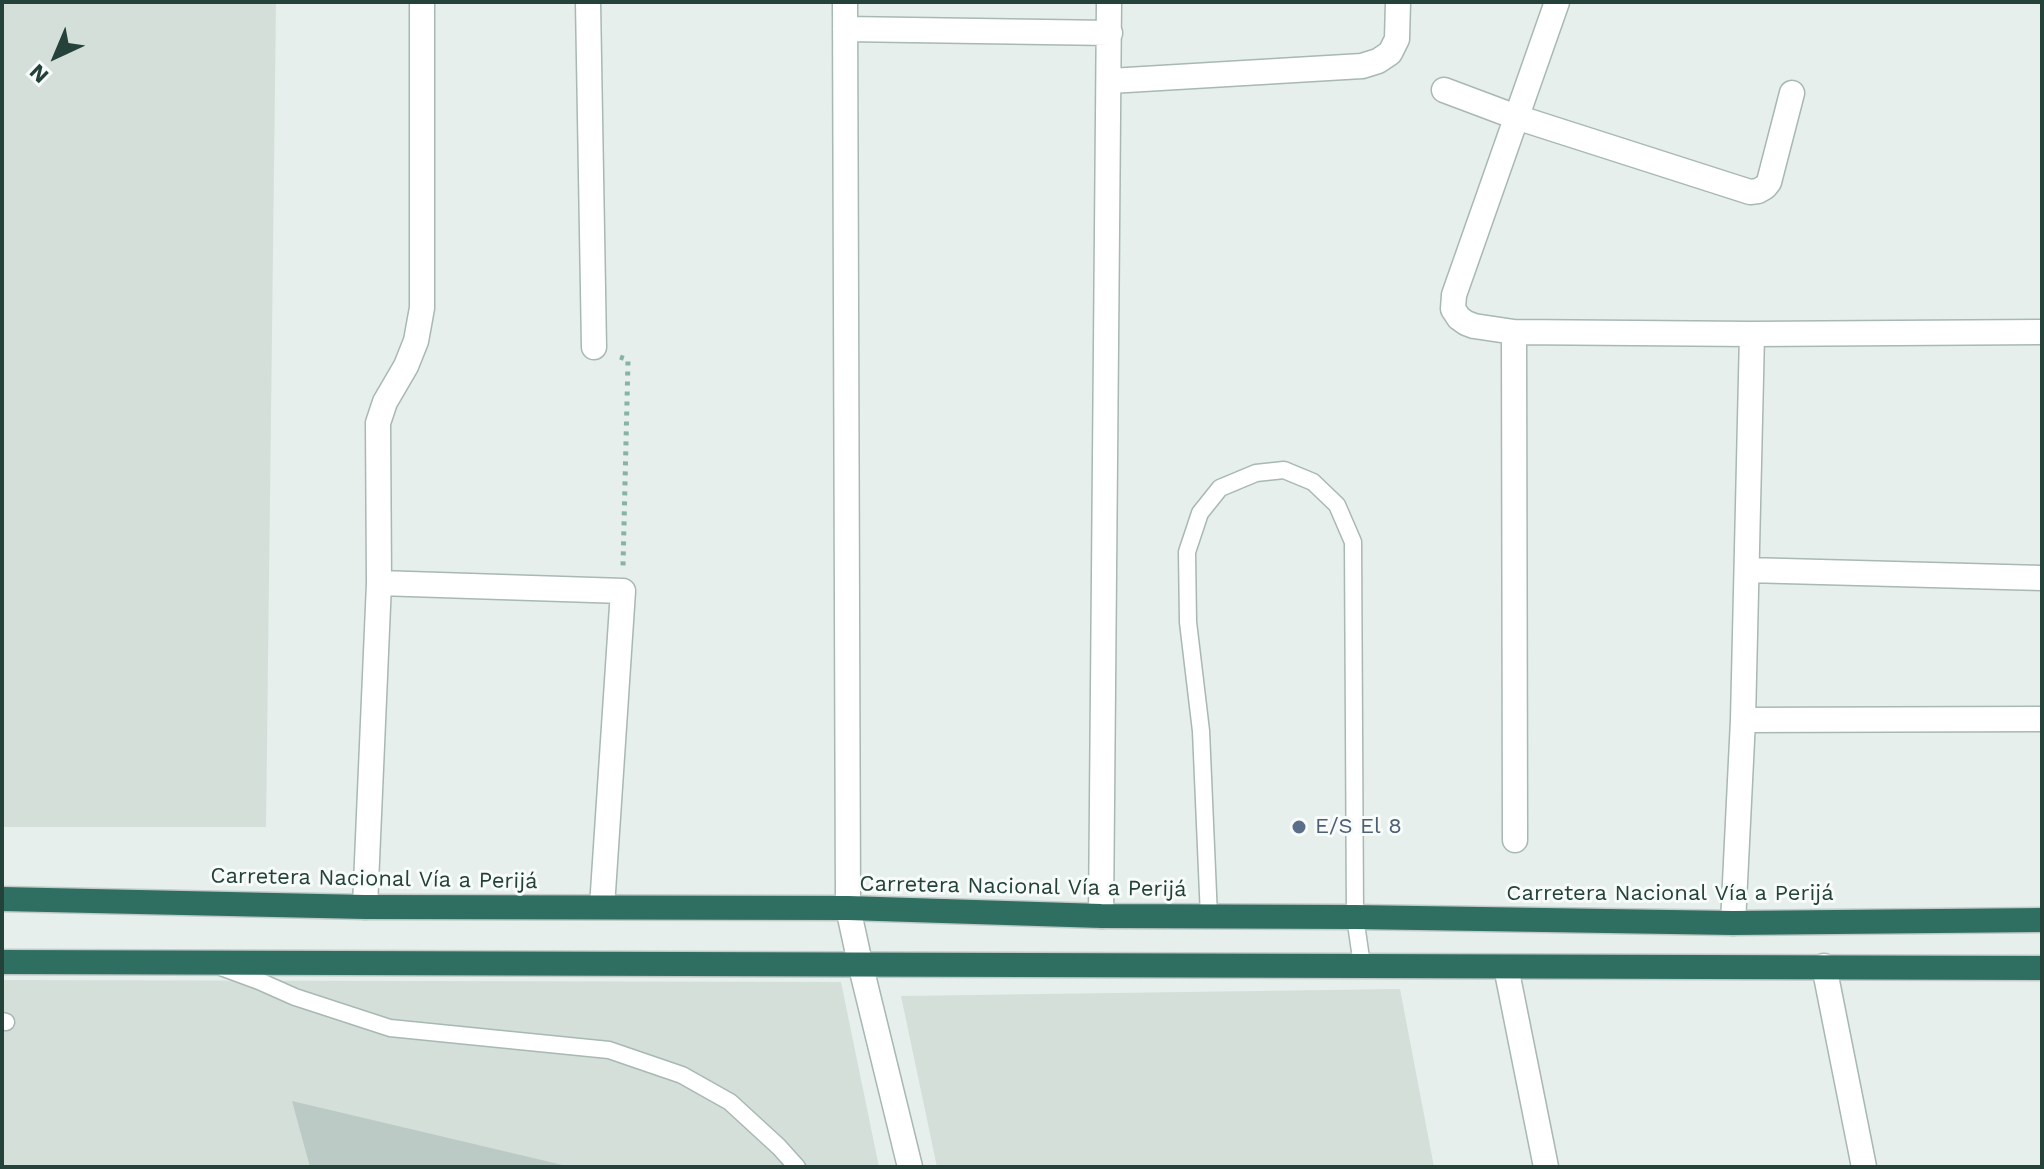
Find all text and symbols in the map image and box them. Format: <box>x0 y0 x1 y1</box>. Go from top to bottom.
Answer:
north arrow <box>16 16 96 96</box>
text: N <box>24 59 54 88</box>
place label: E/S El 8 <box>1315 814 1402 840</box>
marker: E/S El 8 <box>1290 818 1308 836</box>
street label: Carretera Nacional Vía a Perijá <box>210 863 538 895</box>
street label: Carretera Nacional Vía a Perijá <box>859 871 1187 903</box>
street label: Carretera Nacional Vía a Perijá <box>1506 881 1834 907</box>

